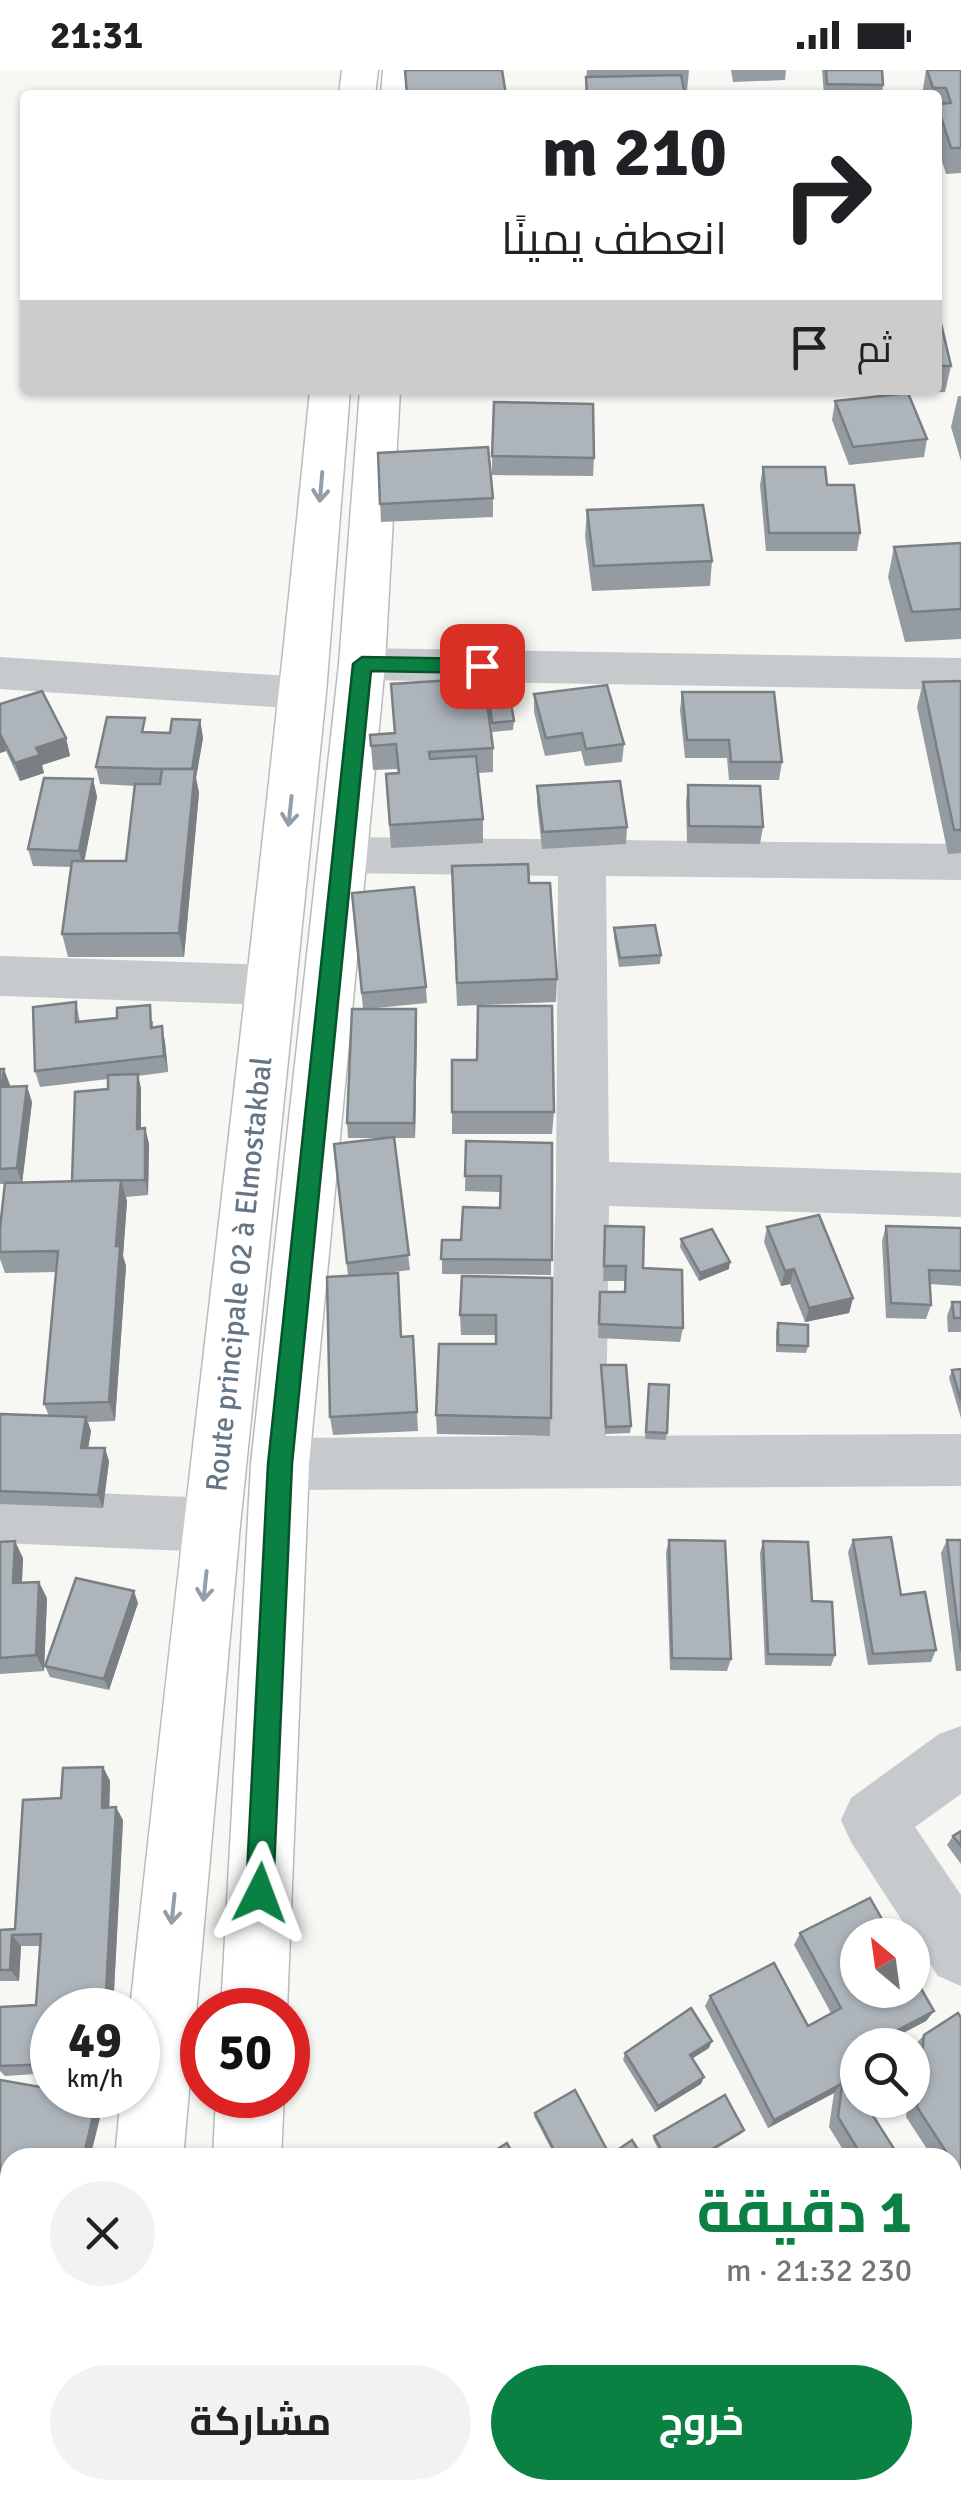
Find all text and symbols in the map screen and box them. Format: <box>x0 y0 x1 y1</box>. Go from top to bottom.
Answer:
text: 21:31 <box>50 12 143 59</box>
text: 210 m <box>542 109 727 195</box>
icon: right <box>762 130 892 260</box>
text: انعطف يمينًا <box>501 212 727 267</box>
icon: arrive <box>782 320 837 375</box>
text: ثم <box>857 326 892 373</box>
one-way arrow <box>312 471 331 503</box>
pin <box>440 624 525 709</box>
icon: arrive <box>455 639 510 694</box>
one-way arrow <box>280 794 299 826</box>
street label: Route principale 02 à Elmostakbal <box>198 1055 281 1493</box>
one-way arrow <box>195 1569 214 1601</box>
position arrow <box>208 1841 312 1945</box>
one-way arrow <box>164 1893 183 1925</box>
north arrow <box>840 1918 930 2008</box>
map controls <box>840 1918 930 2118</box>
speed limit sign: 50 <box>180 1988 310 2118</box>
text: 49 <box>68 2010 122 2072</box>
button: search <box>840 2028 930 2118</box>
text: km/h <box>67 2063 123 2094</box>
text: 1 دقيقة <box>697 2176 912 2250</box>
button: close <box>50 2181 155 2286</box>
text: 230 m · 21:32 <box>726 2251 912 2290</box>
button: مشاركة <box>50 2365 471 2480</box>
button: خروج <box>491 2365 912 2480</box>

